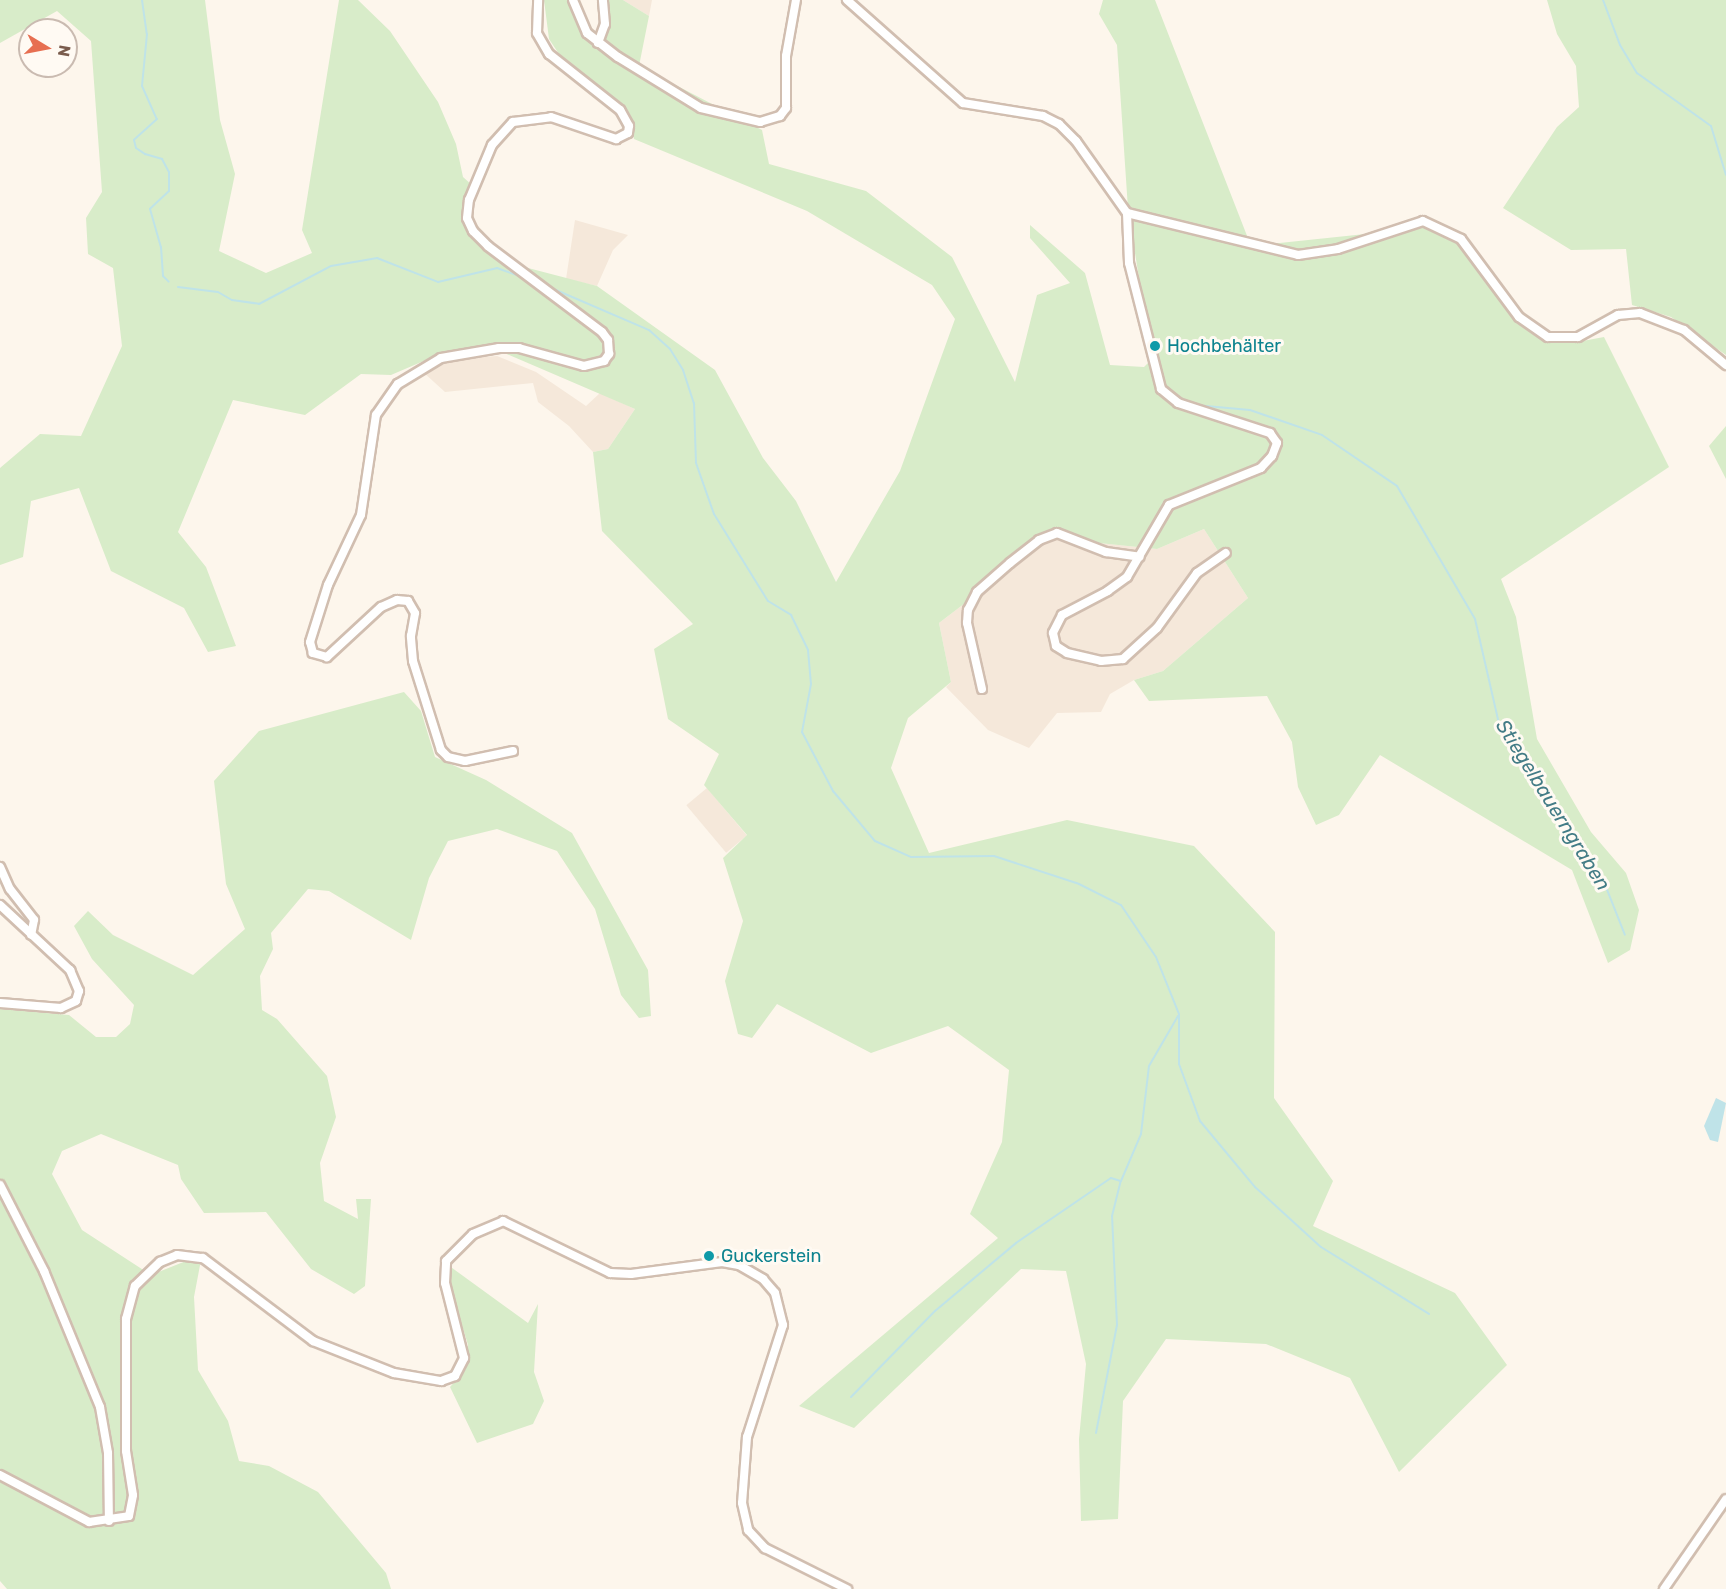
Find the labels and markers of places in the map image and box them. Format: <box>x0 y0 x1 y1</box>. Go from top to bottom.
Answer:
place label: Hochbehälter <box>1167 335 1281 357</box>
marker: Hochbehälter <box>1148 339 1162 353</box>
place label: Guckerstein <box>721 1245 821 1267</box>
marker: Guckerstein <box>702 1249 716 1263</box>

